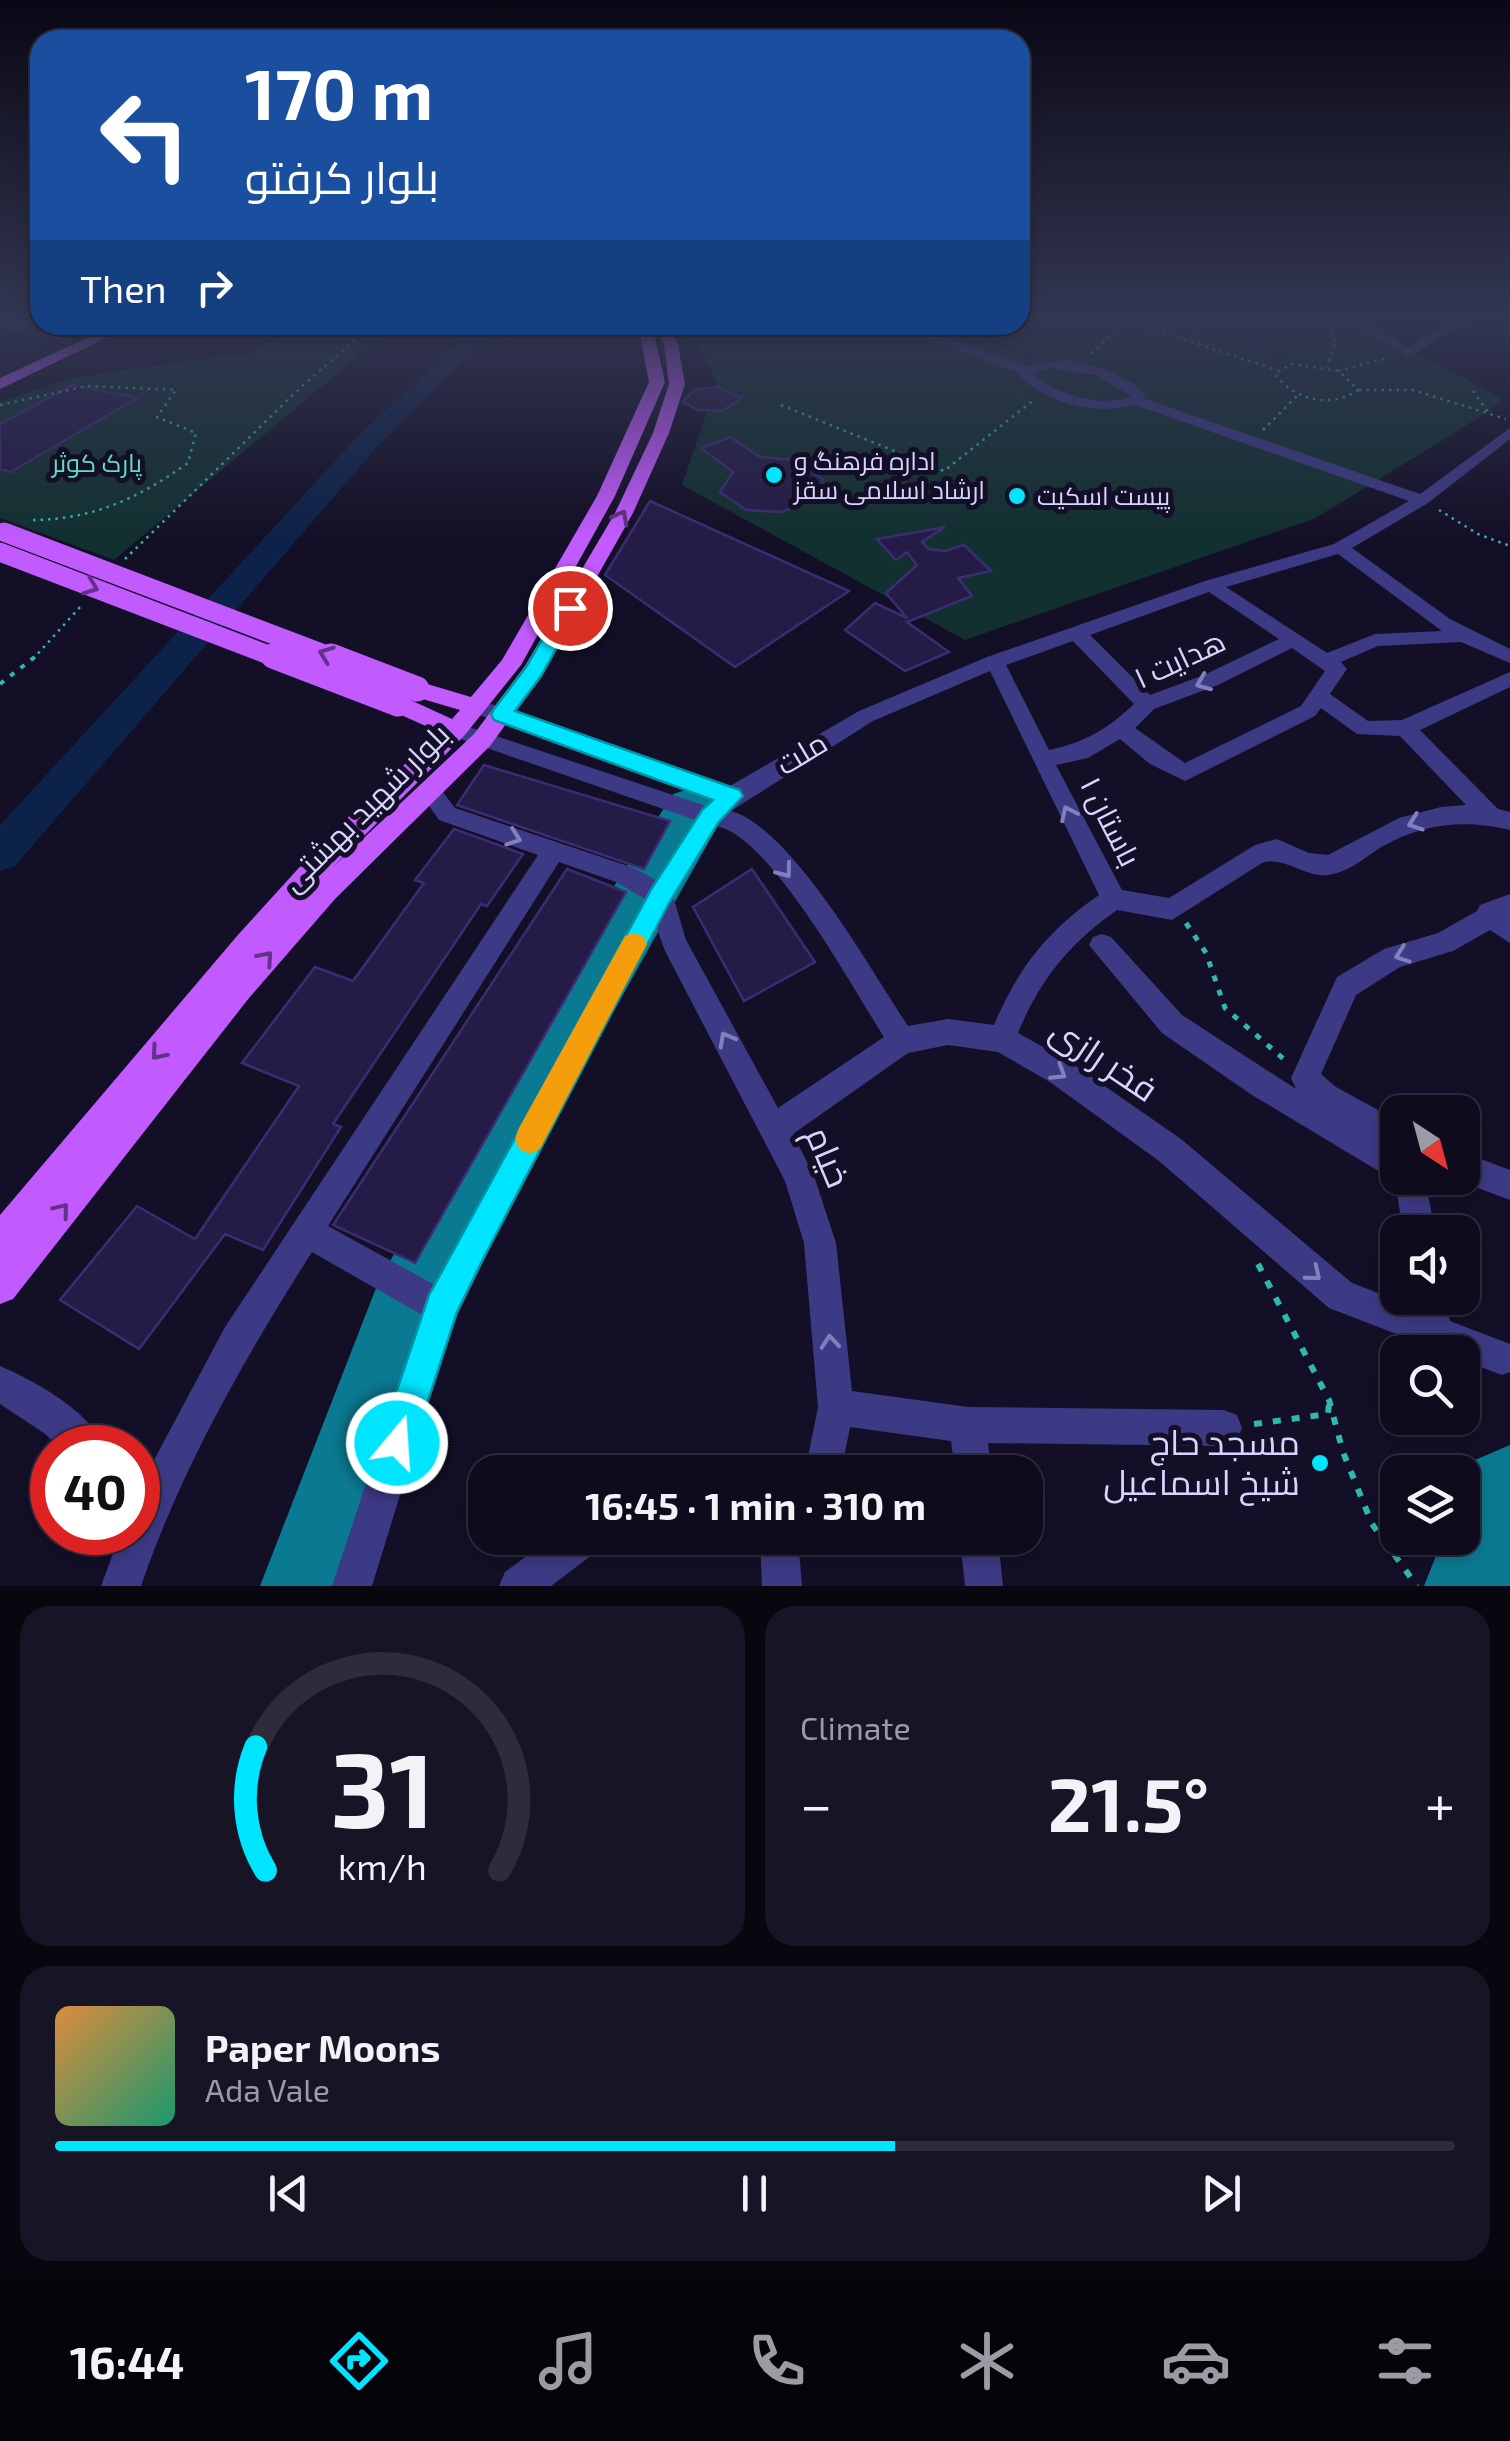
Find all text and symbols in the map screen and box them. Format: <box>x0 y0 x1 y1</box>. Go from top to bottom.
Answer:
text: 170 m <box>245 50 433 134</box>
icon: left <box>80 70 210 200</box>
text: بلوار کرفتو <box>245 149 439 203</box>
icon: right <box>187 260 242 315</box>
text: Then <box>80 265 167 311</box>
place label: اداره فرهنگ و ارشاد اسلامی سقز <box>792 445 985 505</box>
park label: پارک کوثر <box>50 447 142 480</box>
marker: اداره فرهنگ و ارشاد اسلامی سقز <box>763 464 785 486</box>
place label: پیست اسکیت <box>1037 480 1170 513</box>
marker: پیست اسکیت <box>1006 485 1028 507</box>
one-way arrow <box>608 509 628 527</box>
pin <box>528 566 613 651</box>
one-way arrow <box>81 575 99 595</box>
icon: arrive <box>543 581 598 636</box>
street label: هدایت ۱ <box>1128 621 1230 695</box>
one-way arrow <box>318 646 336 666</box>
one-way arrow <box>1195 671 1213 691</box>
street label: بلوار شهید بهشتی <box>273 715 457 899</box>
street label: ملت <box>769 723 833 781</box>
street label: باستان ۱ <box>1073 770 1149 872</box>
one-way arrow <box>1060 805 1080 823</box>
one-way arrow <box>1408 812 1425 832</box>
one-way arrow <box>504 826 522 846</box>
one-way arrow <box>774 860 791 878</box>
one-way arrow <box>1395 943 1412 964</box>
one-way arrow <box>255 951 273 969</box>
street label: فخر رازی <box>1043 1007 1167 1111</box>
one-way arrow <box>719 1031 739 1049</box>
one-way arrow <box>152 1041 170 1059</box>
one-way arrow <box>1048 1060 1066 1079</box>
north arrow <box>1380 1095 1480 1195</box>
map controls <box>1380 1095 1480 1555</box>
street label: خیام <box>794 1119 861 1195</box>
one-way arrow <box>50 1203 68 1221</box>
button: sound <box>1380 1215 1480 1315</box>
one-way arrow <box>1302 1262 1320 1280</box>
one-way arrow <box>820 1333 841 1349</box>
button: search <box>1380 1335 1480 1435</box>
position arrow <box>345 1391 449 1495</box>
place label: مسجد حاج شیخ اسماعیل <box>1103 1420 1300 1506</box>
speed limit sign: 40 <box>30 1425 160 1555</box>
marker: مسجد حاج شیخ اسماعیل <box>1309 1452 1331 1474</box>
button: layers <box>1380 1455 1480 1555</box>
text: 16:45 · 1 min · 310 m <box>585 1482 926 1528</box>
text: Climate <box>800 1708 911 1746</box>
text: 31 <box>331 1724 434 1849</box>
text: 21.5° <box>1048 1757 1209 1847</box>
text: − <box>800 1770 832 1836</box>
text: + <box>1425 1770 1455 1836</box>
text: km/h <box>338 1844 427 1887</box>
text: Paper Moons <box>205 2024 441 2070</box>
text: Ada Vale <box>205 2070 330 2108</box>
icon: previous <box>261 2166 316 2221</box>
icon: pause <box>727 2166 782 2221</box>
icon: next <box>1194 2166 1249 2221</box>
icon: directions <box>324 2326 394 2396</box>
icon: music <box>533 2326 603 2396</box>
icon: phone <box>742 2326 812 2396</box>
icon: climate <box>952 2326 1022 2396</box>
icon: car <box>1161 2326 1231 2396</box>
icon: filters <box>1370 2326 1440 2396</box>
text: 16:44 <box>70 2334 185 2388</box>

